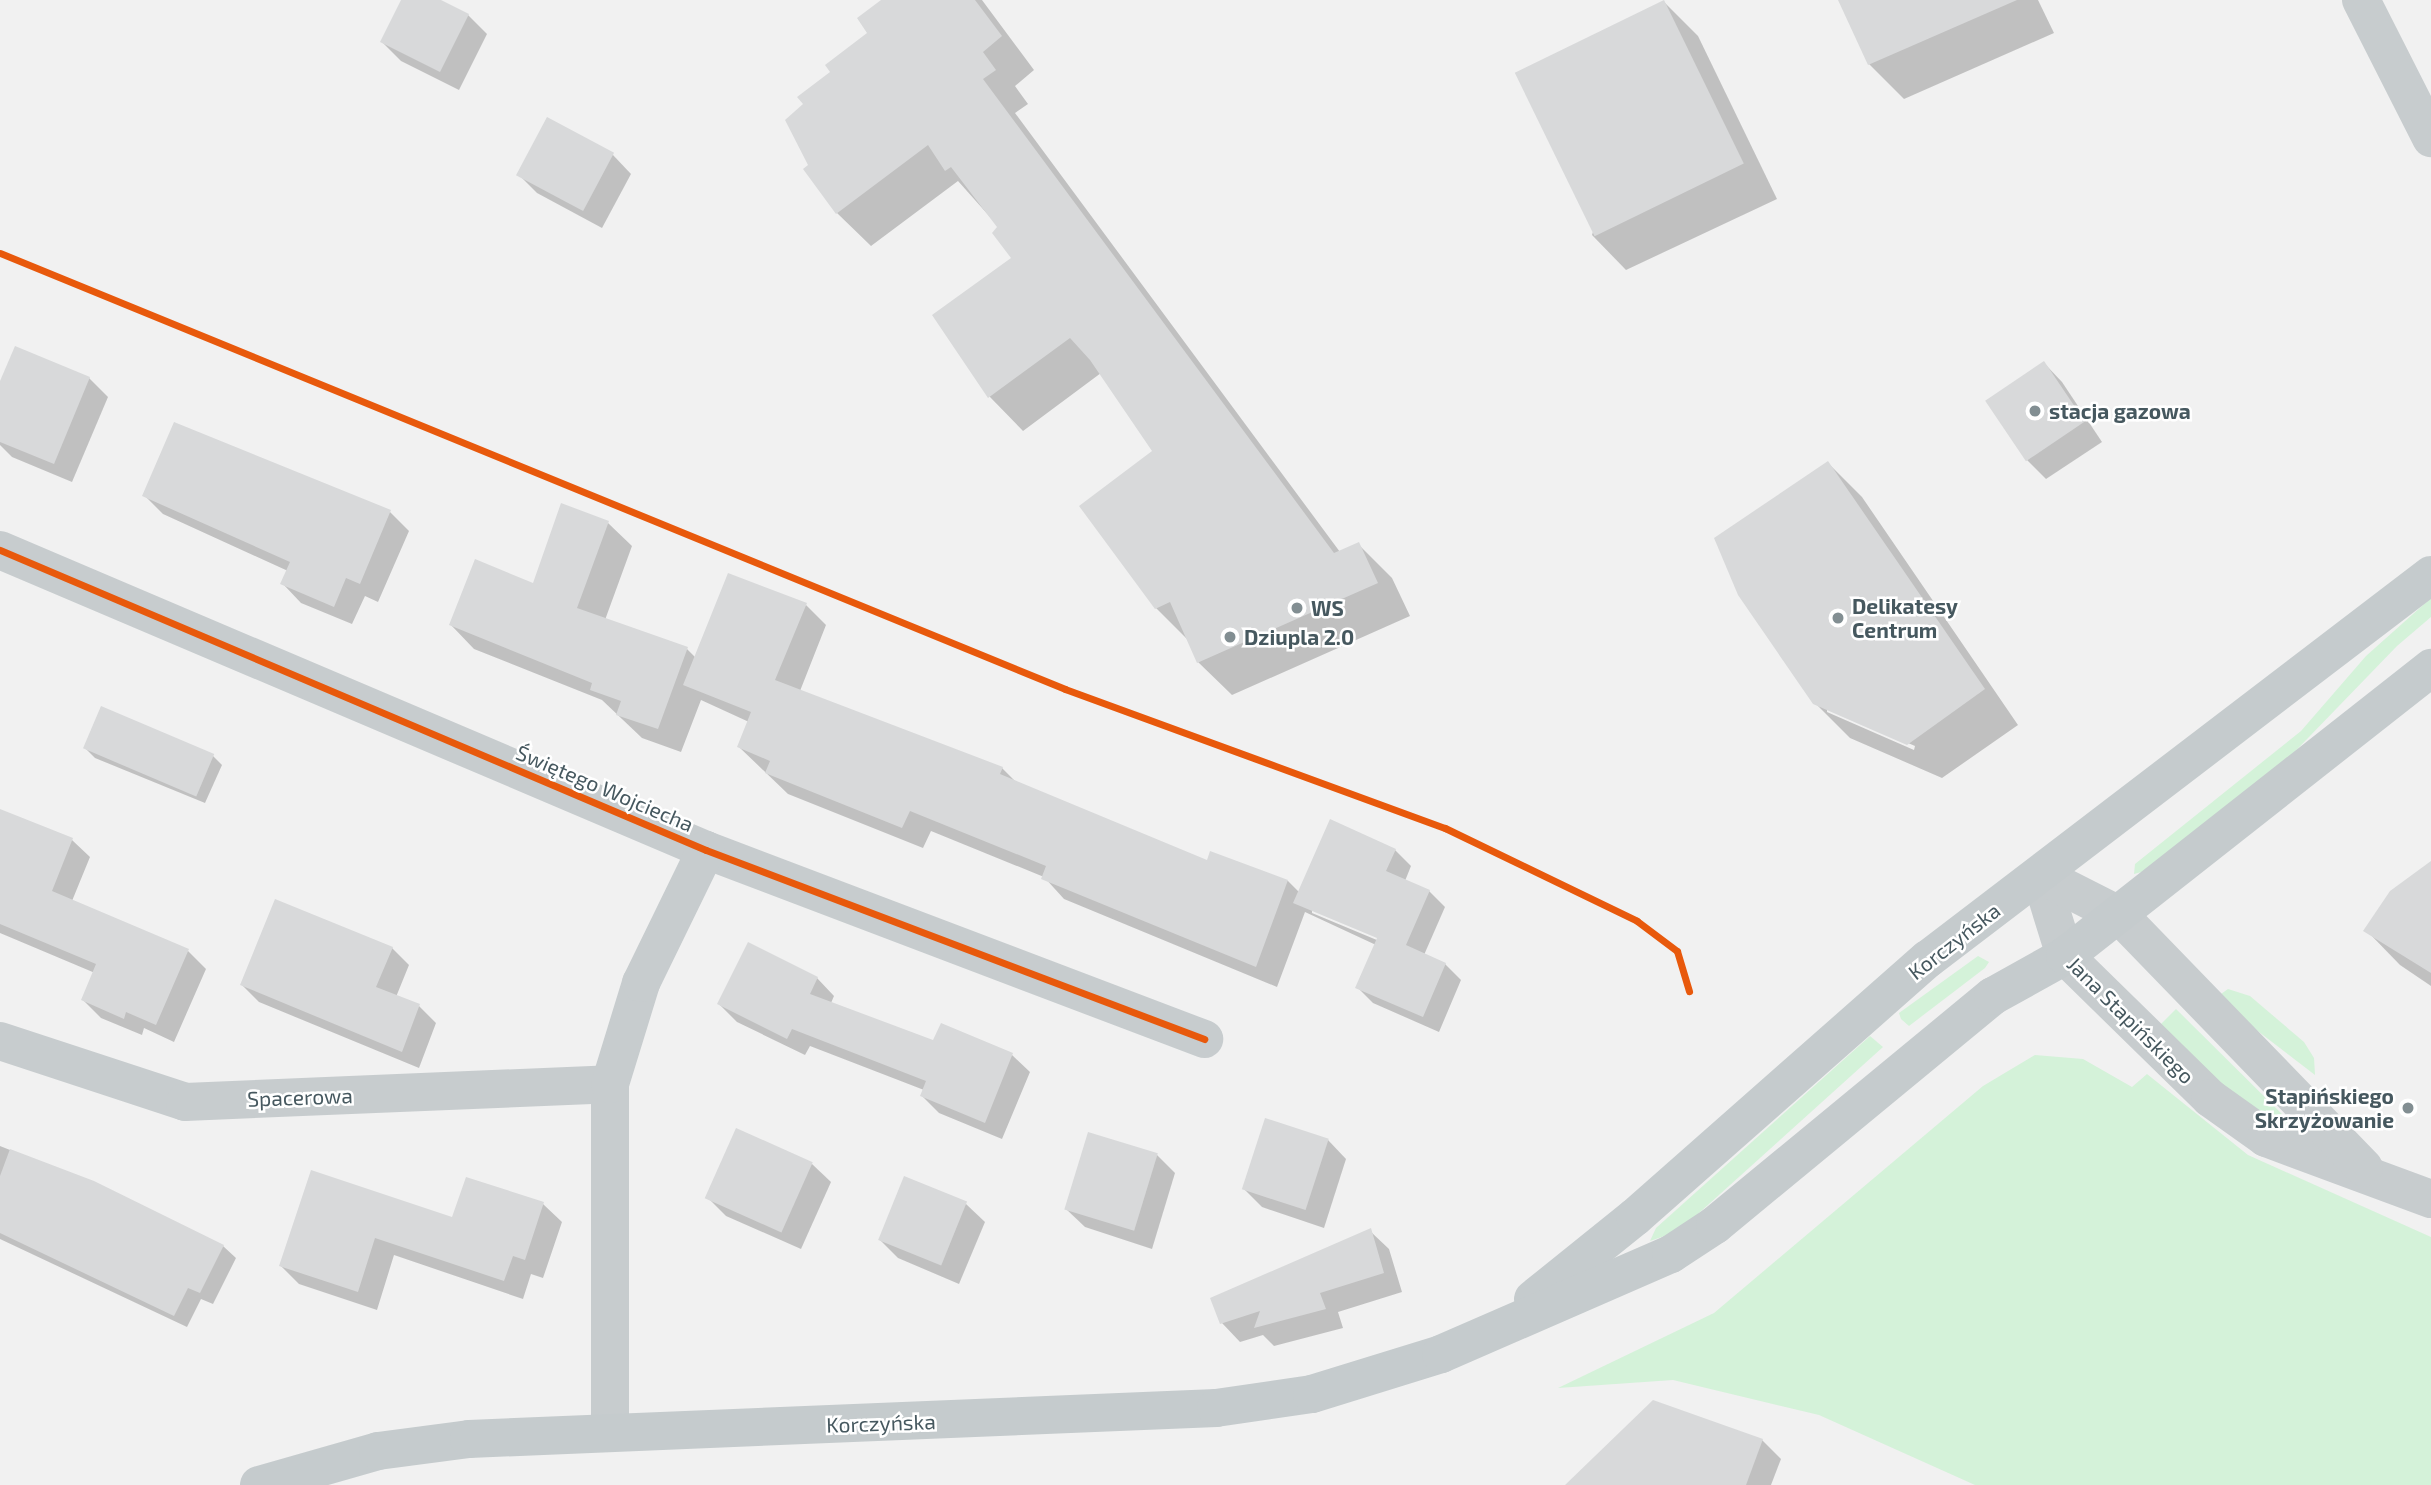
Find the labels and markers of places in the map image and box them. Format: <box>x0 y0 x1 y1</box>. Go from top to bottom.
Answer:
place label: stacja gazowa <box>2049 398 2191 424</box>
marker: stacja gazowa <box>2027 403 2043 419</box>
place label: Delikatesy Centrum <box>1852 593 1958 643</box>
place label: WS <box>1311 595 1344 621</box>
marker: WS <box>1289 600 1305 616</box>
marker: Delikatesy Centrum <box>1830 610 1846 626</box>
place label: Dziupla 2.0 <box>1244 624 1354 650</box>
marker: Dziupla 2.0 <box>1222 629 1238 645</box>
place label: Stapińskiego Skrzyżowanie <box>2255 1083 2394 1133</box>
marker: Stapińskiego Skrzyżowanie <box>2400 1100 2416 1116</box>

